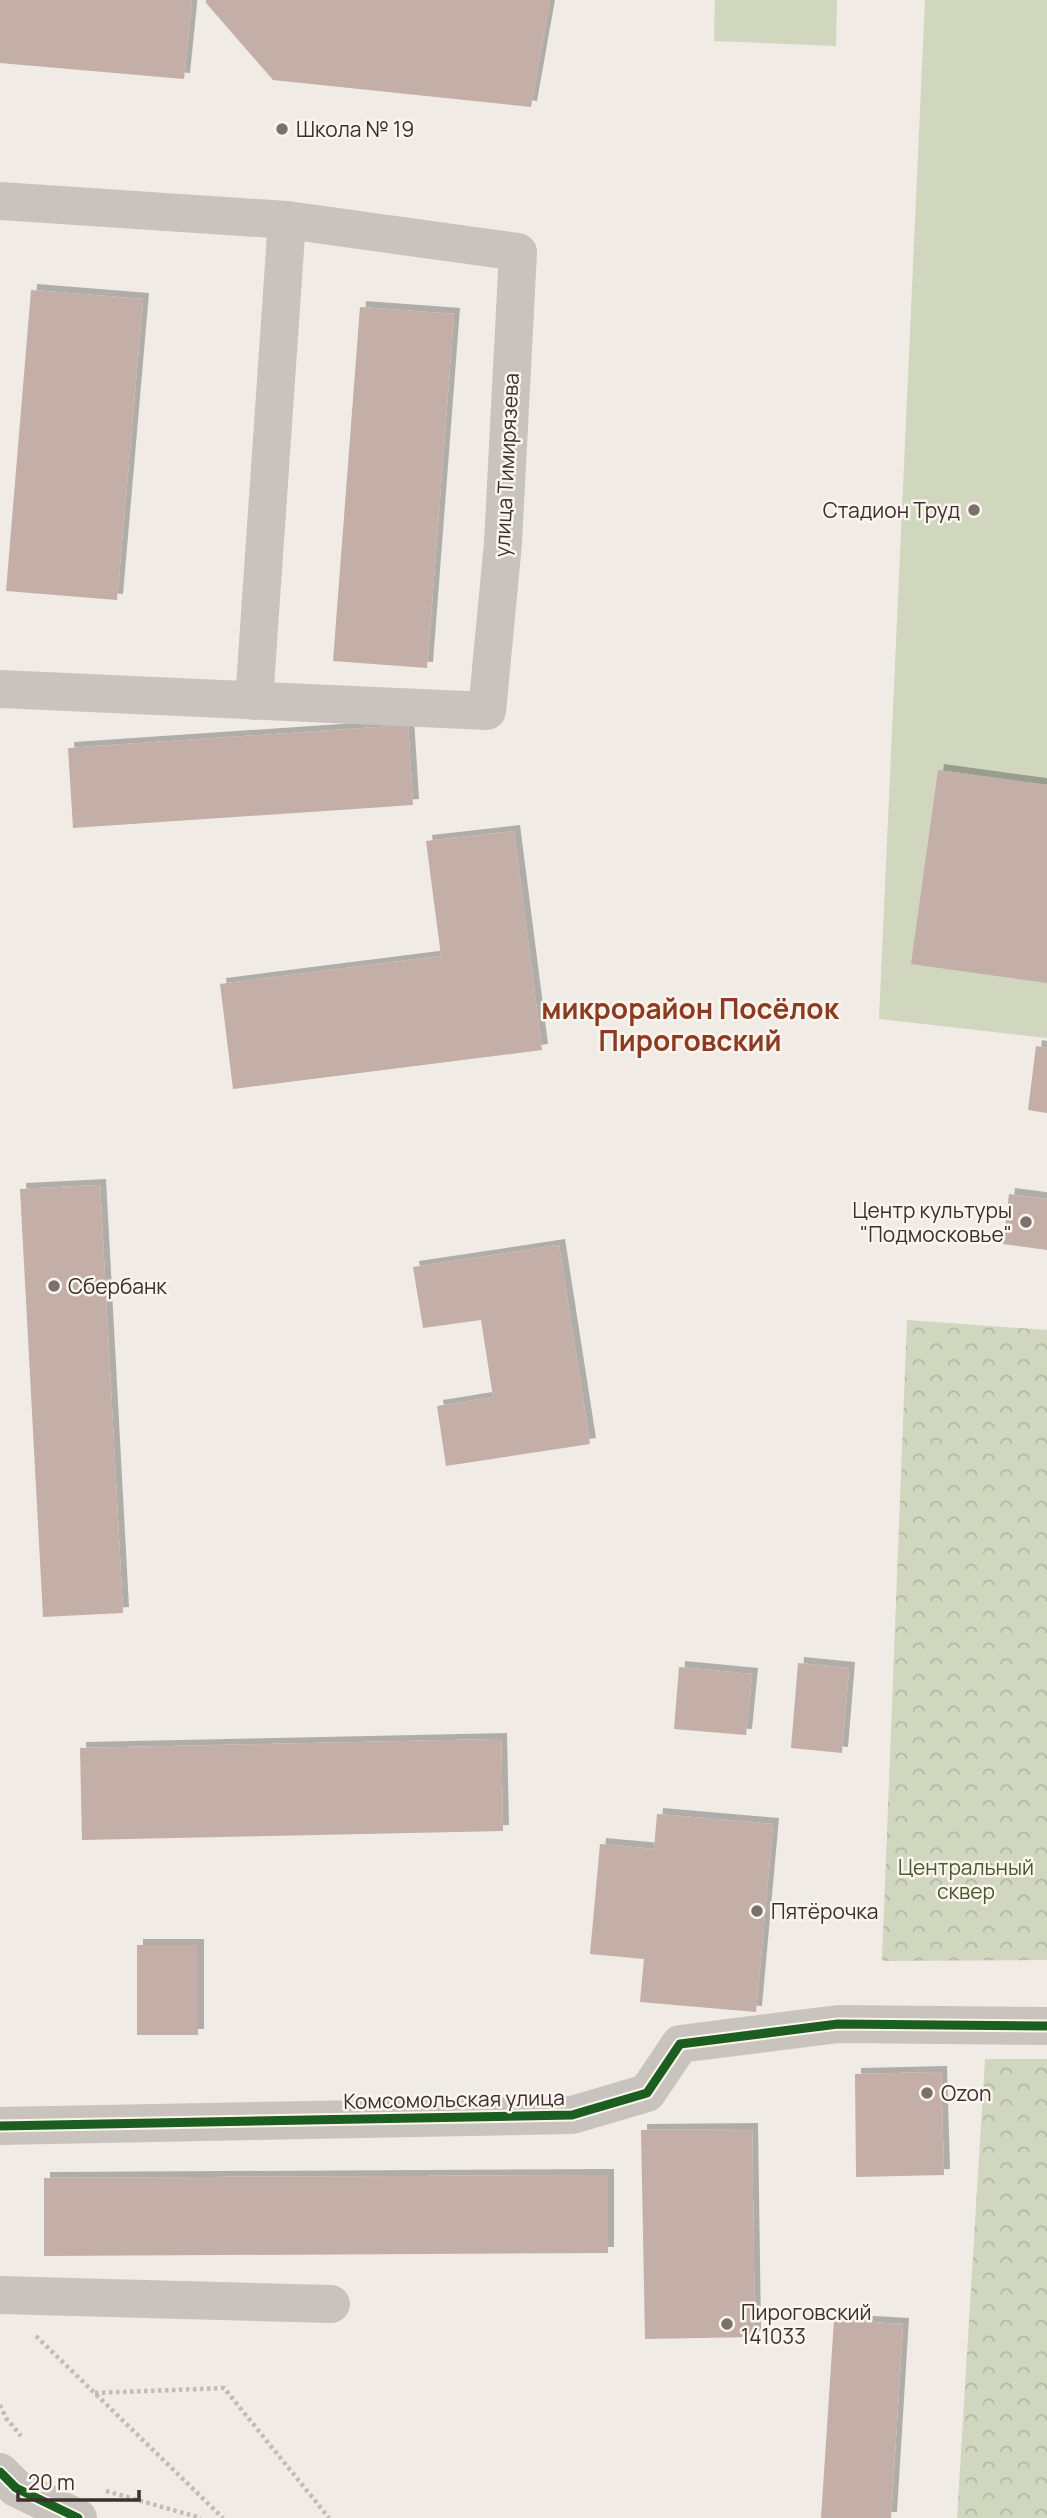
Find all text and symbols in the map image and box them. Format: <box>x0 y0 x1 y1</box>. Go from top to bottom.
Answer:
place label: Школа № 19 <box>296 115 414 143</box>
marker: Школа № 19 <box>274 121 290 137</box>
street label: улица Тимирязева <box>487 372 525 558</box>
place label: Стадион Труд <box>823 496 960 524</box>
marker: Стадион Труд <box>966 502 982 518</box>
district label: микрорайон Посёлок Пироговский <box>541 989 840 1059</box>
place label: Центр культуры "Подмосковье" <box>853 1196 1012 1248</box>
marker: Центр культуры "Подмосковье" <box>1018 1214 1034 1230</box>
place label: Сбербанк <box>68 1272 167 1300</box>
marker: Сбербанк <box>46 1278 62 1294</box>
park label: Центральный сквер <box>898 1853 1034 1905</box>
place label: Пятёрочка <box>771 1897 878 1925</box>
marker: Пятёрочка <box>749 1903 765 1919</box>
place label: Ozon <box>941 2079 991 2107</box>
street label: Комсомольская улица <box>343 2083 565 2115</box>
marker: Ozon <box>919 2085 935 2101</box>
place label: Пироговский 141033 <box>741 2298 871 2350</box>
marker: Пироговский 141033 <box>719 2316 735 2332</box>
scale bar <box>18 2458 138 2502</box>
text: 20 m <box>28 2468 75 2496</box>

